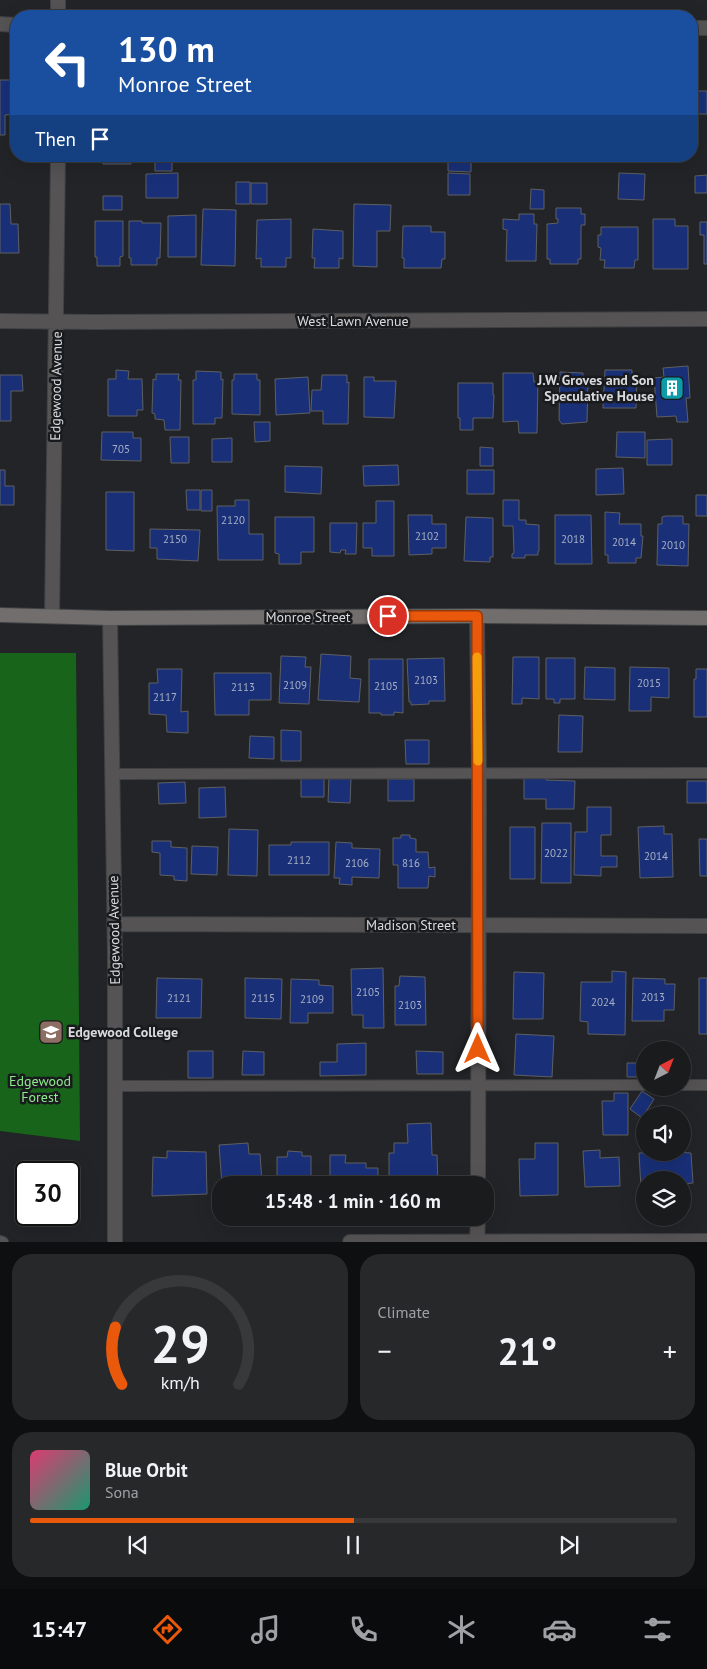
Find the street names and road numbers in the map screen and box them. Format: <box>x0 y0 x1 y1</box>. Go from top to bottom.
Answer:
street label: West Lawn Avenue <box>297 312 409 330</box>
street label: Edgewood Avenue <box>46 331 66 441</box>
street label: Monroe Street <box>265 608 351 626</box>
street label: Edgewood Avenue <box>104 875 124 985</box>
street label: Madison Street <box>366 916 456 934</box>

